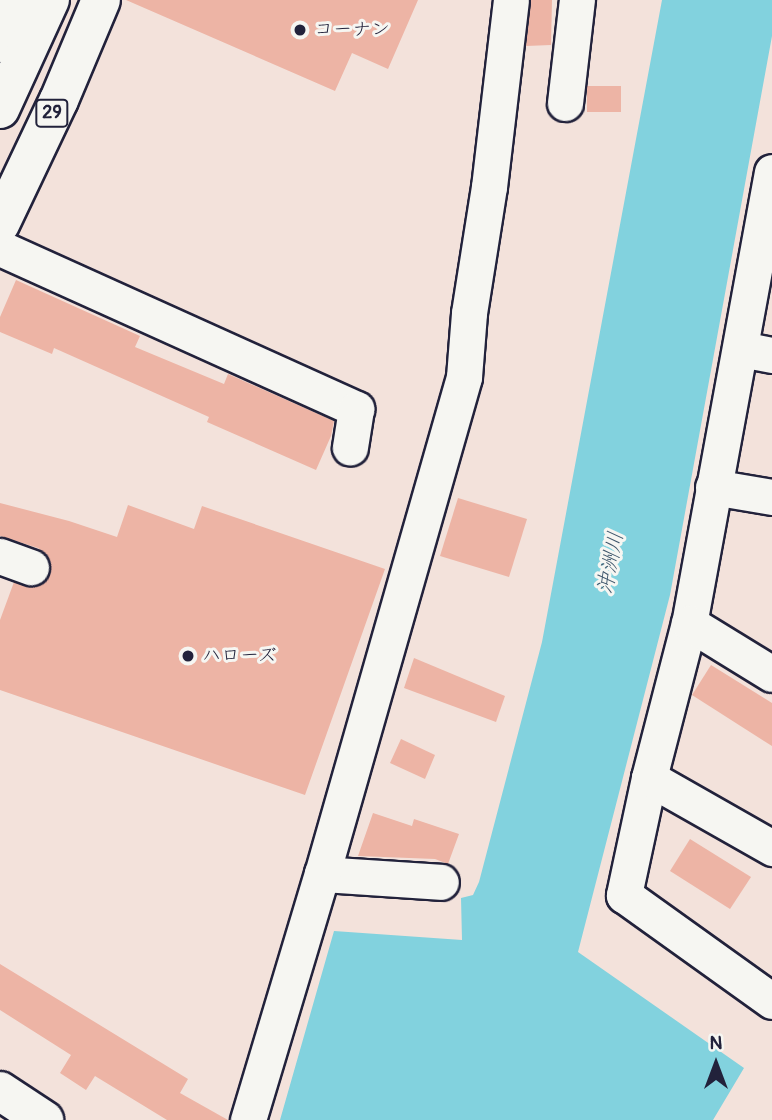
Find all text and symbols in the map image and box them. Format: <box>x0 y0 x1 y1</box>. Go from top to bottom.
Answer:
place label: コーナン <box>314 19 390 41</box>
marker: コーナン <box>292 22 308 38</box>
road number: 29 <box>34 98 70 128</box>
water label: 沖洲川 <box>593 530 629 596</box>
place label: ハローズ <box>202 645 278 667</box>
marker: ハローズ <box>180 648 196 664</box>
north arrow <box>681 1029 751 1099</box>
text: N <box>710 1031 722 1055</box>

